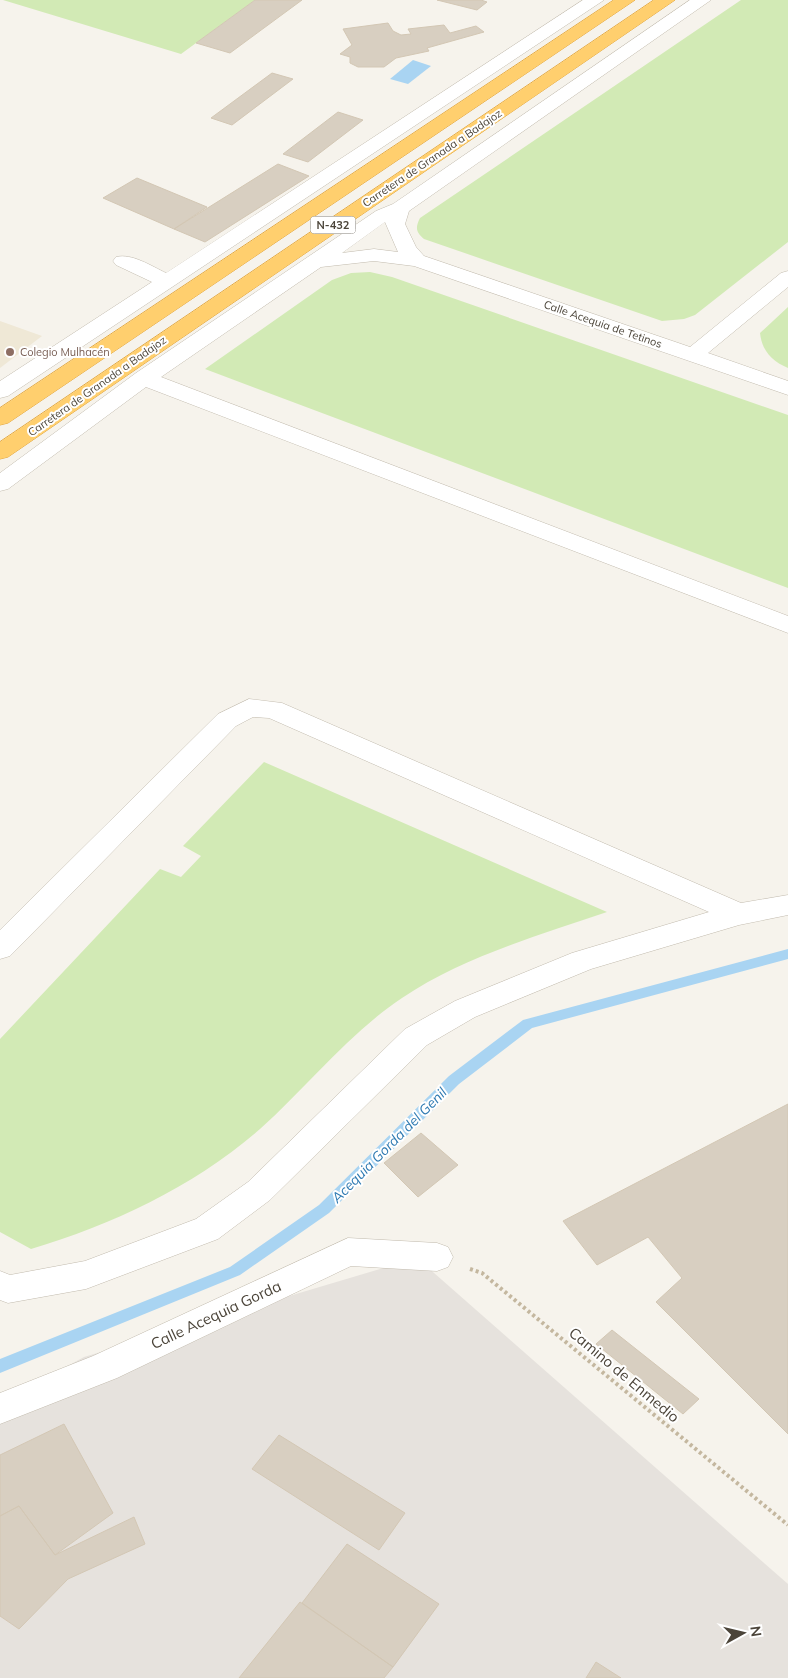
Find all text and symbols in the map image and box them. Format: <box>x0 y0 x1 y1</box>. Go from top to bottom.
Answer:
street label: Carretera de Granada a Badajoz <box>359 106 505 210</box>
road number: N-432 <box>310 216 356 234</box>
street label: Calle Acequia de Tetinos <box>542 297 664 351</box>
street label: Carretera de Granada a Badajoz <box>25 333 169 439</box>
place label: Colegio Mulhacén <box>20 345 110 359</box>
marker: Colegio Mulhacén <box>4 346 16 358</box>
water label: Acequia Gorda del Genil <box>327 1083 451 1207</box>
street label: Calle Acequia Gorda <box>148 1276 284 1353</box>
street label: Camino de Enmedio <box>565 1323 683 1426</box>
north arrow <box>718 1608 768 1658</box>
text: N <box>746 1625 766 1638</box>

